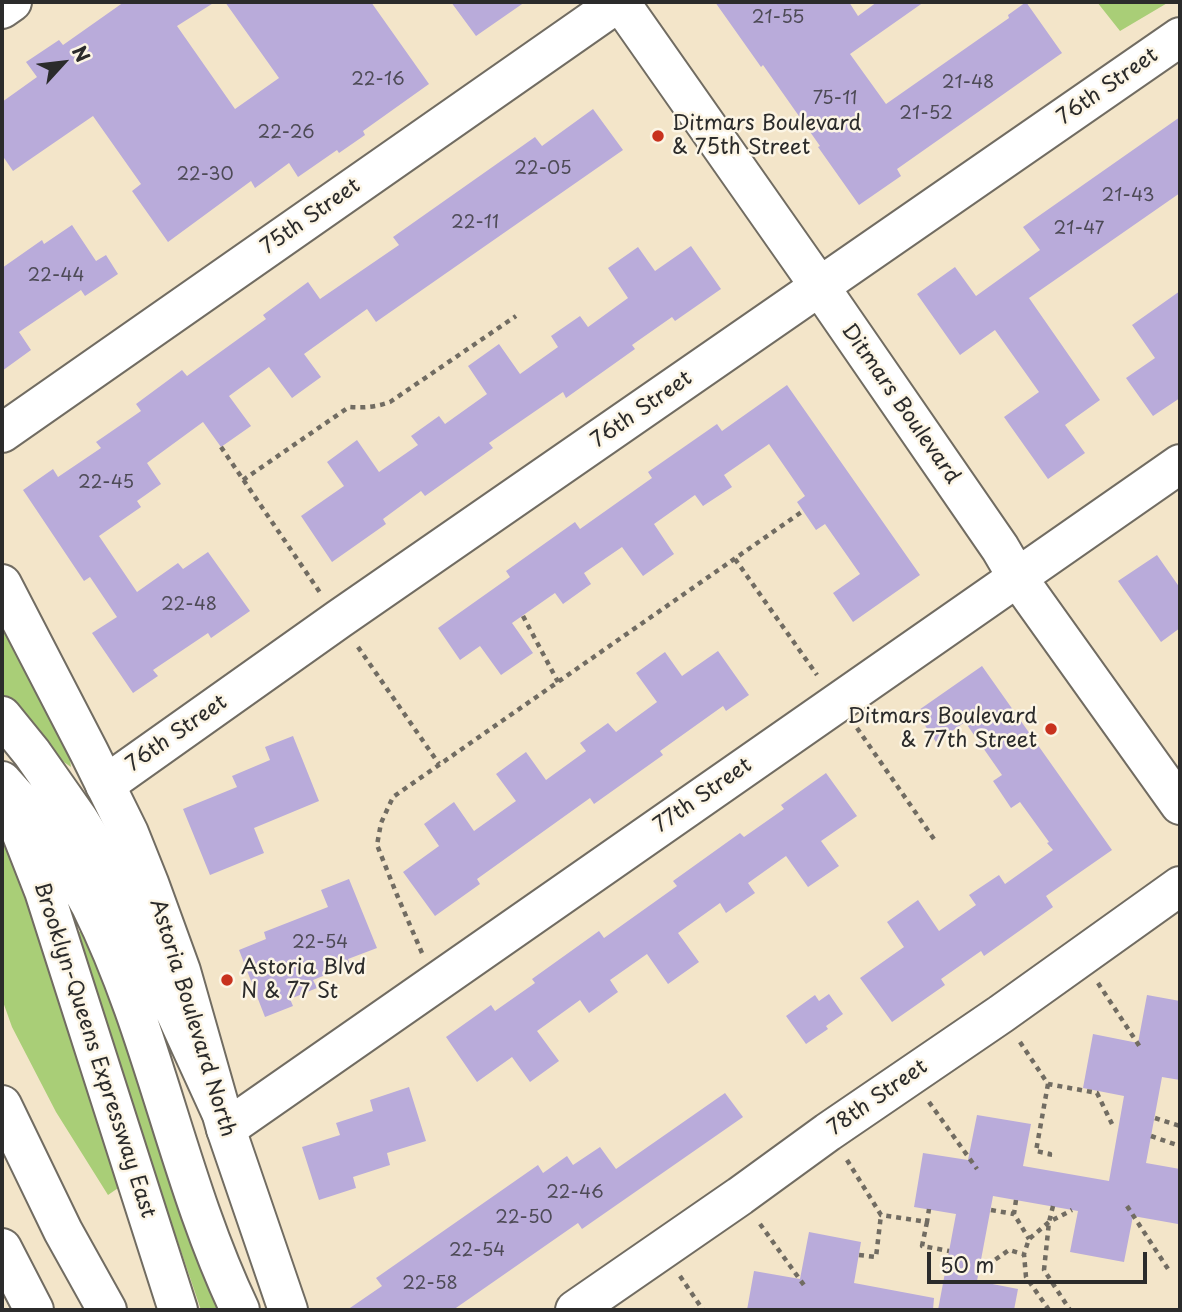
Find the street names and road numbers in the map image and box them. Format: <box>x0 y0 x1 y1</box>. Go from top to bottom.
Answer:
street label: 76th Street <box>1053 43 1163 131</box>
street label: 75th Street <box>256 174 366 260</box>
street label: Ditmars Boulevard <box>835 319 965 489</box>
street label: 76th Street <box>587 366 697 454</box>
street label: 76th Street <box>122 690 232 778</box>
street label: 77th Street <box>649 753 757 839</box>
street label: Brooklyn-Queens Expressway East <box>28 879 160 1221</box>
street label: Astoria Boulevard North <box>144 896 240 1140</box>
street label: 78th Street <box>823 1055 933 1141</box>

